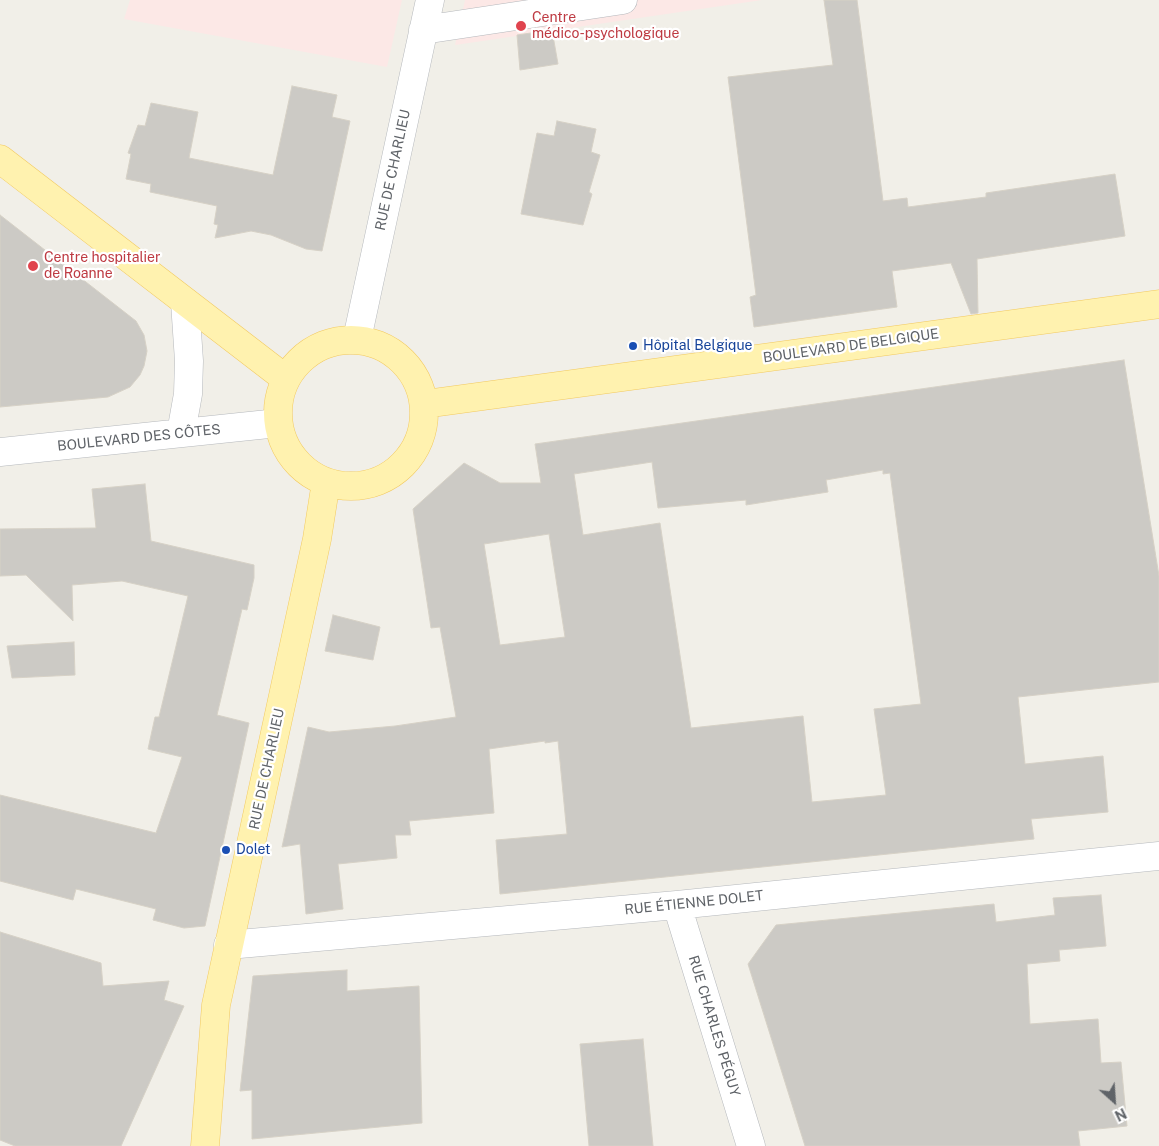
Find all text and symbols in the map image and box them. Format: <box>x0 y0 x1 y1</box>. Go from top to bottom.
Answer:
place label: Centre médico-psychologique <box>532 10 679 42</box>
marker: Centre médico-psychologique <box>514 19 528 33</box>
street label: RUE DE CHARLIEU <box>372 108 414 232</box>
place label: Centre hospitalier de Roanne <box>44 250 160 282</box>
marker: Centre hospitalier de Roanne <box>26 259 40 273</box>
street label: BOULEVARD DE BELGIQUE <box>762 325 940 367</box>
place label: Hôpital Belgique <box>643 338 752 354</box>
marker: Hôpital Belgique <box>627 340 639 352</box>
street label: BOULEVARD DES CÔTES <box>57 421 221 455</box>
street label: RUE DE CHARLIEU <box>246 707 288 831</box>
place label: Dolet <box>236 842 271 858</box>
marker: Dolet <box>220 844 232 856</box>
street label: RUE ÉTIENNE DOLET <box>624 887 764 919</box>
street label: RUE CHARLES PÉGUY <box>685 953 743 1099</box>
north arrow <box>1089 1076 1139 1126</box>
text: N <box>1112 1105 1129 1124</box>

